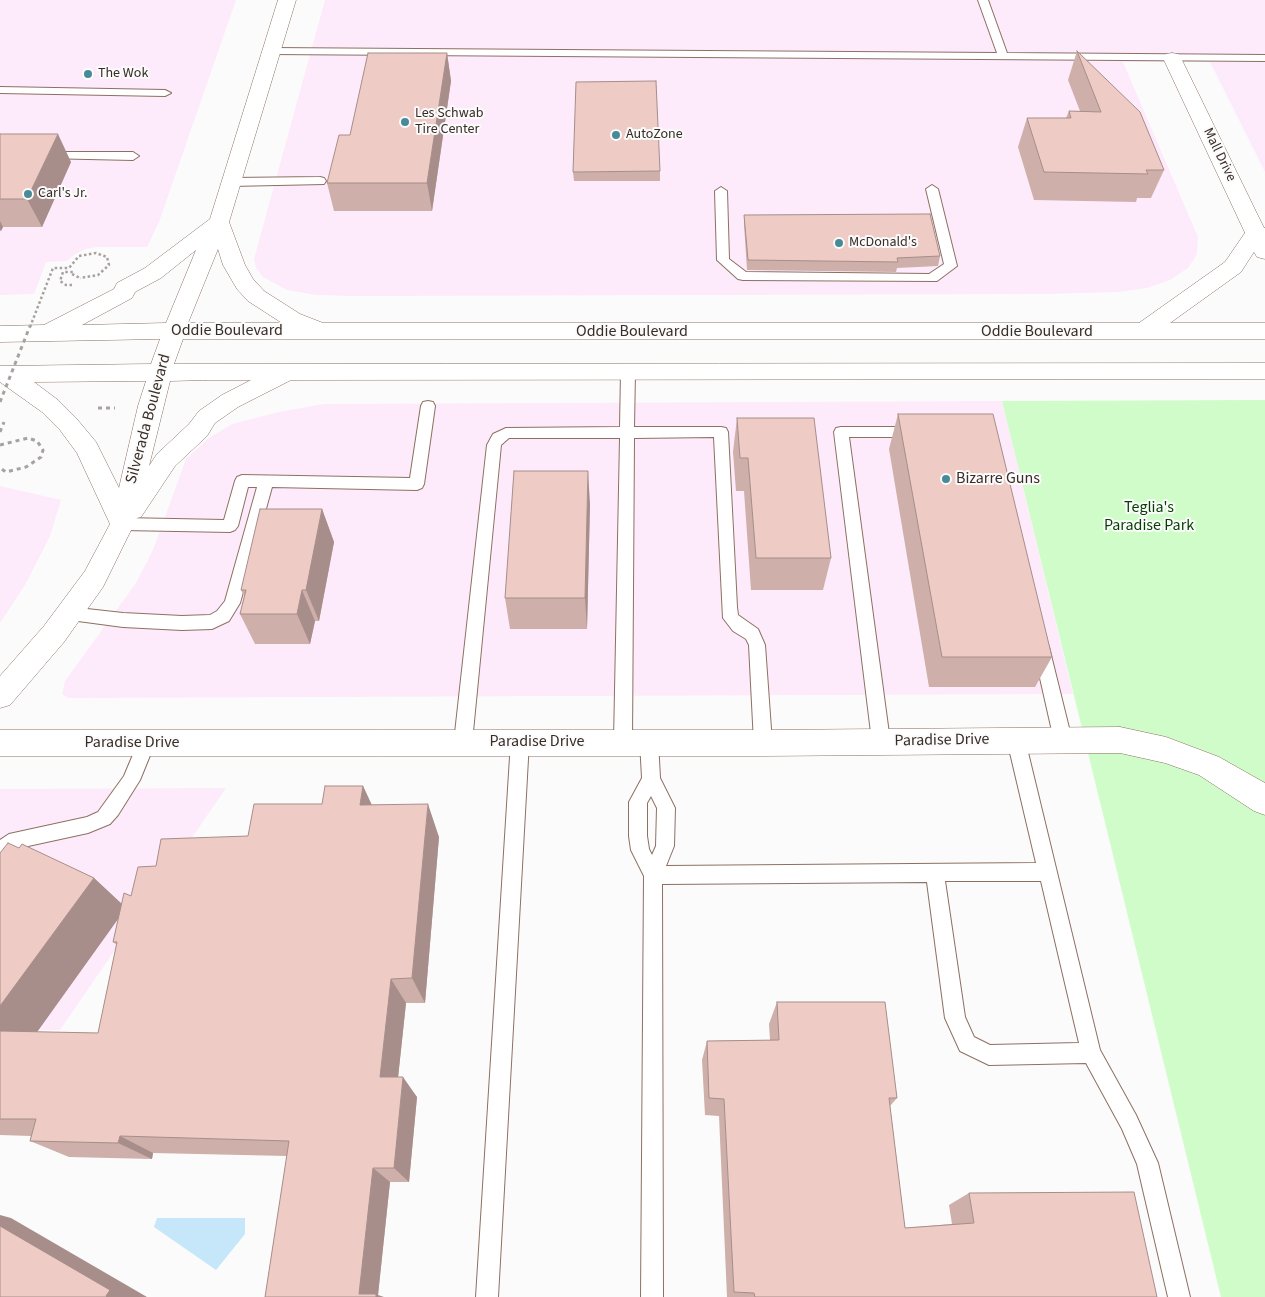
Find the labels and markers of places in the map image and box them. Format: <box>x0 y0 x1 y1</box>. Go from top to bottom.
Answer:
place label: The Wok <box>98 66 148 82</box>
marker: The Wok <box>82 68 94 80</box>
place label: Les Schwab Tire Center <box>415 106 483 138</box>
marker: Les Schwab Tire Center <box>399 116 411 128</box>
place label: AutoZone <box>626 127 683 143</box>
marker: AutoZone <box>610 129 622 141</box>
place label: Carl's Jr. <box>38 186 88 202</box>
marker: Carl's Jr. <box>22 188 34 200</box>
place label: McDonald's <box>849 235 917 251</box>
marker: McDonald's <box>833 237 845 249</box>
place label: Bizarre Guns <box>956 469 1040 489</box>
marker: Bizarre Guns <box>940 473 952 485</box>

